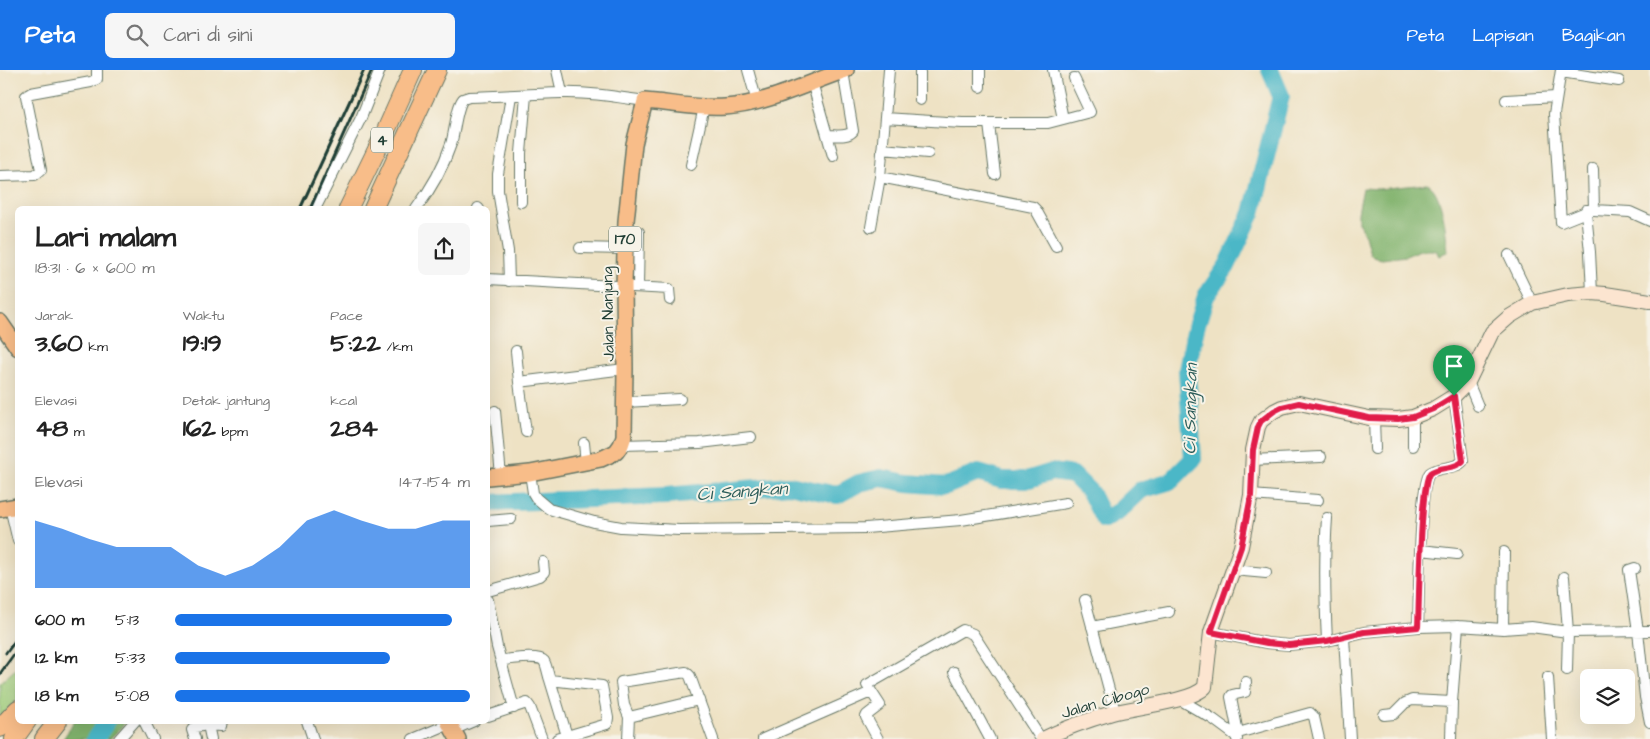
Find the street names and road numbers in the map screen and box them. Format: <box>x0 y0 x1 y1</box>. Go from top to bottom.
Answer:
road number: 4 <box>371 128 393 152</box>
road number: 170 <box>609 226 641 252</box>
street label: Jalan Nanjung <box>596 266 621 362</box>
street label: Jalan Cibogo <box>1059 678 1152 725</box>

